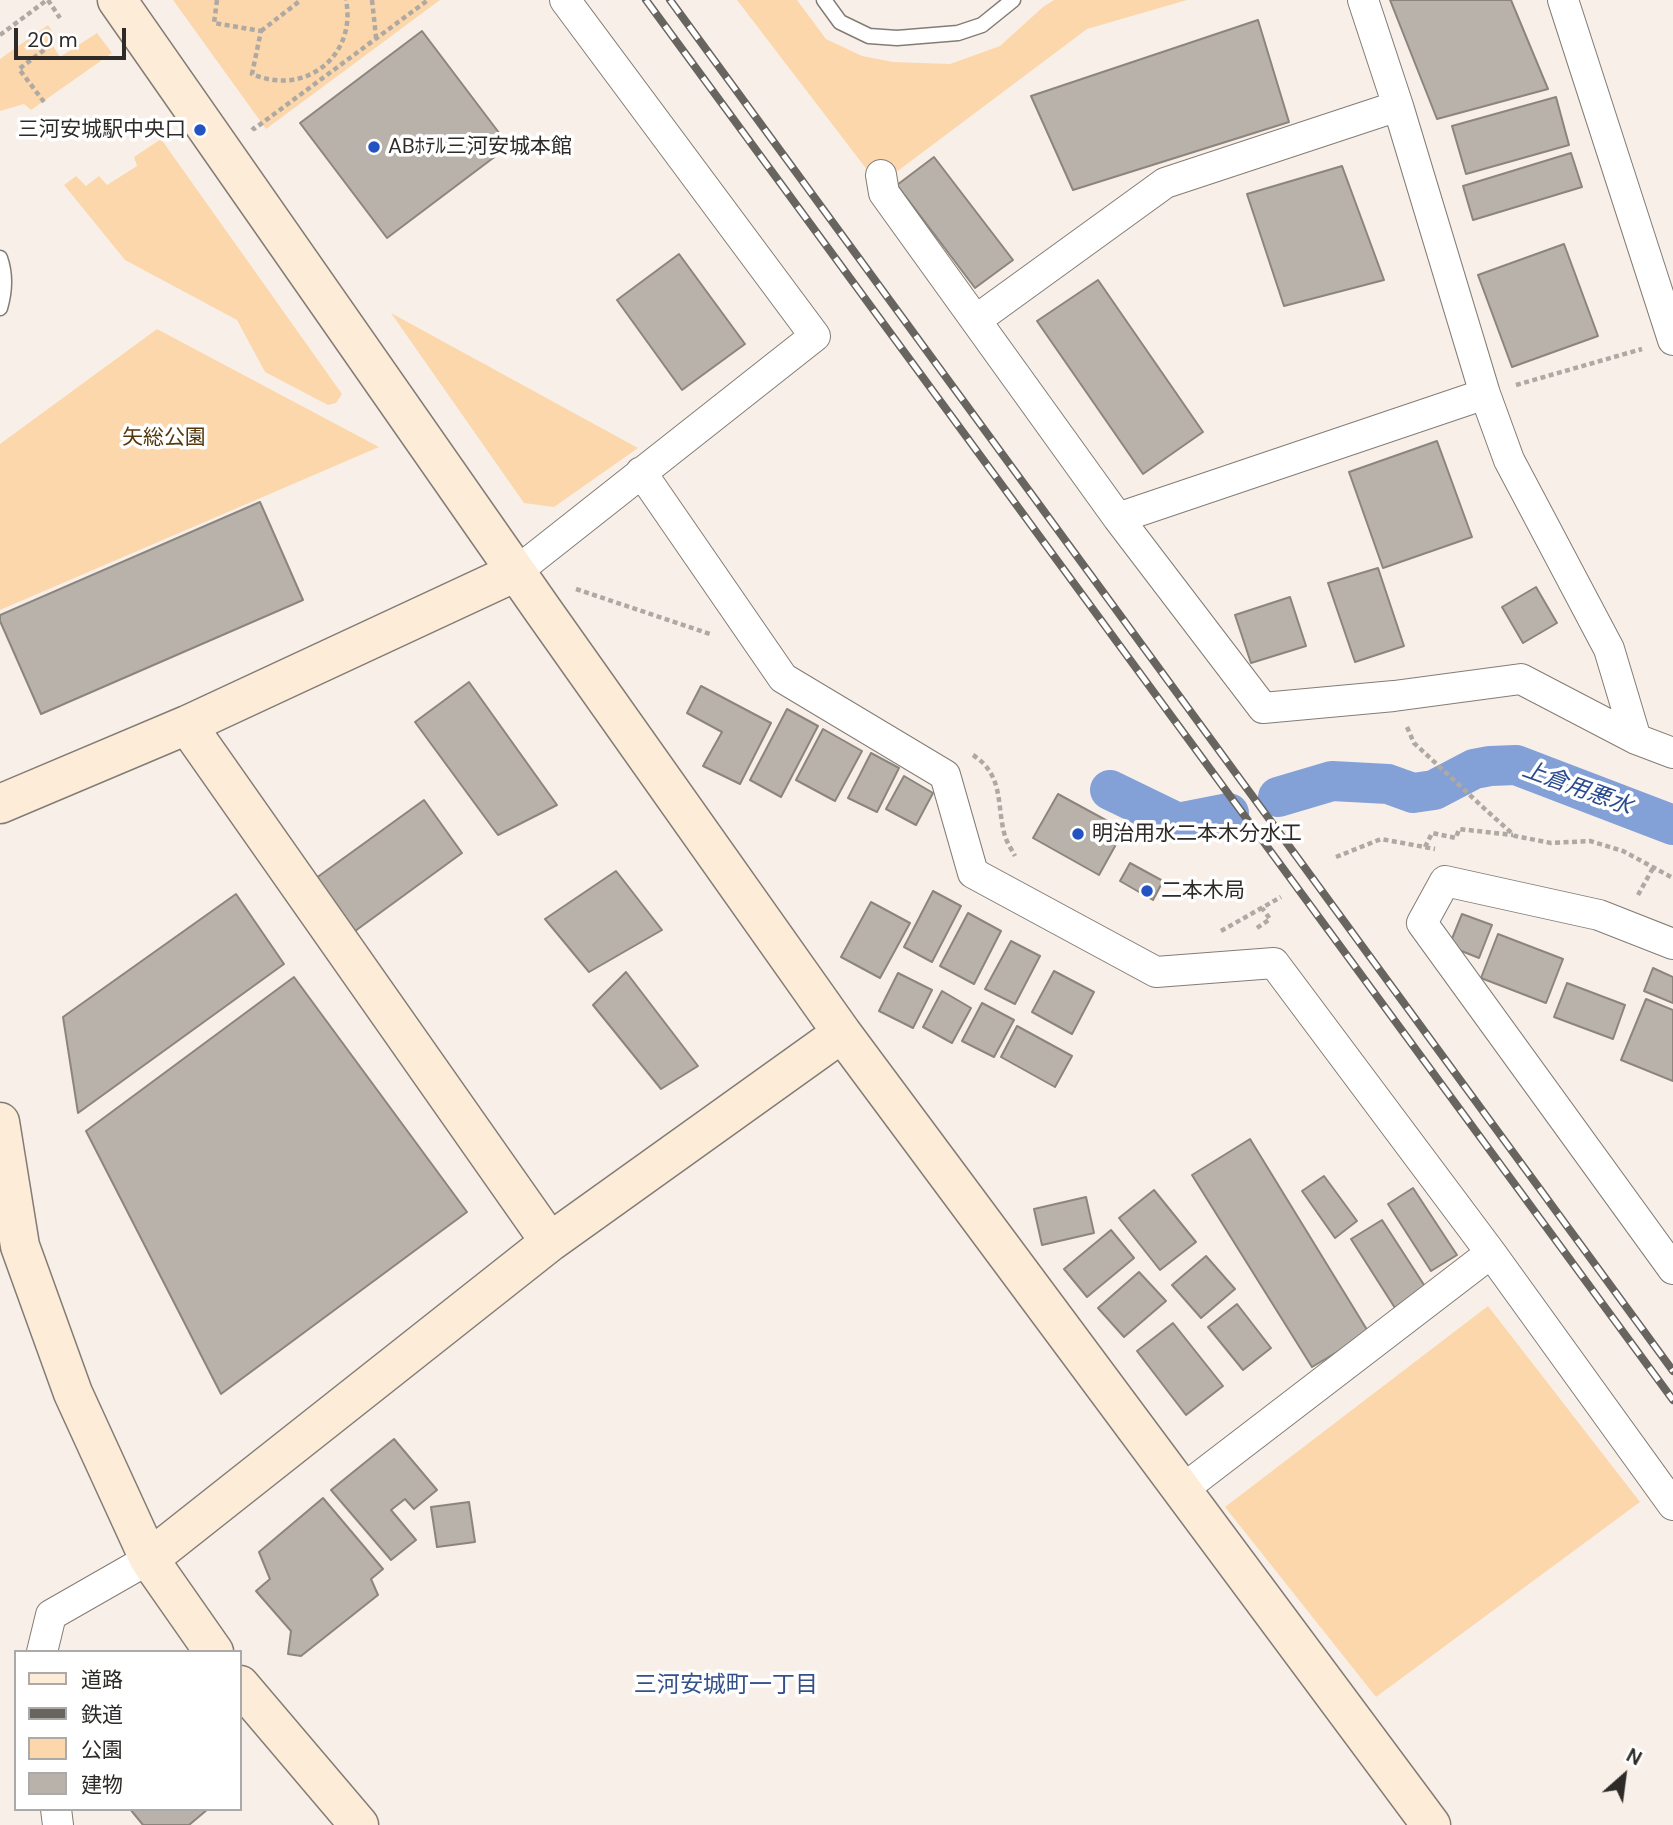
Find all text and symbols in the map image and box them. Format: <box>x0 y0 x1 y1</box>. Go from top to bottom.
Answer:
scale bar <box>18 14 130 58</box>
text: 20 m <box>27 26 78 54</box>
place label: 三河安城駅中央口 <box>18 117 186 143</box>
marker: 三河安城駅中央口 <box>192 122 208 138</box>
place label: ABﾎﾃﾙ三河安城本館 <box>388 134 572 160</box>
marker: ABﾎﾃﾙ三河安城本館 <box>366 139 382 155</box>
park label: 矢総公園 <box>122 425 206 451</box>
water label: 上倉用悪水 <box>1518 756 1636 822</box>
place label: 明治用水二本木分水工 <box>1092 821 1302 847</box>
marker: 明治用水二本木分水工 <box>1070 826 1086 842</box>
place label: 二本木局 <box>1161 878 1245 904</box>
marker: 二本木局 <box>1139 883 1155 899</box>
legend <box>14 1650 242 1811</box>
text: 道路 <box>81 1666 123 1694</box>
district label: 三河安城町一丁目 <box>634 1672 818 1700</box>
text: 鉄道 <box>81 1701 123 1729</box>
text: 公園 <box>81 1736 123 1764</box>
north arrow <box>1589 1741 1659 1811</box>
text: N <box>1622 1743 1646 1771</box>
text: 建物 <box>81 1771 123 1799</box>

